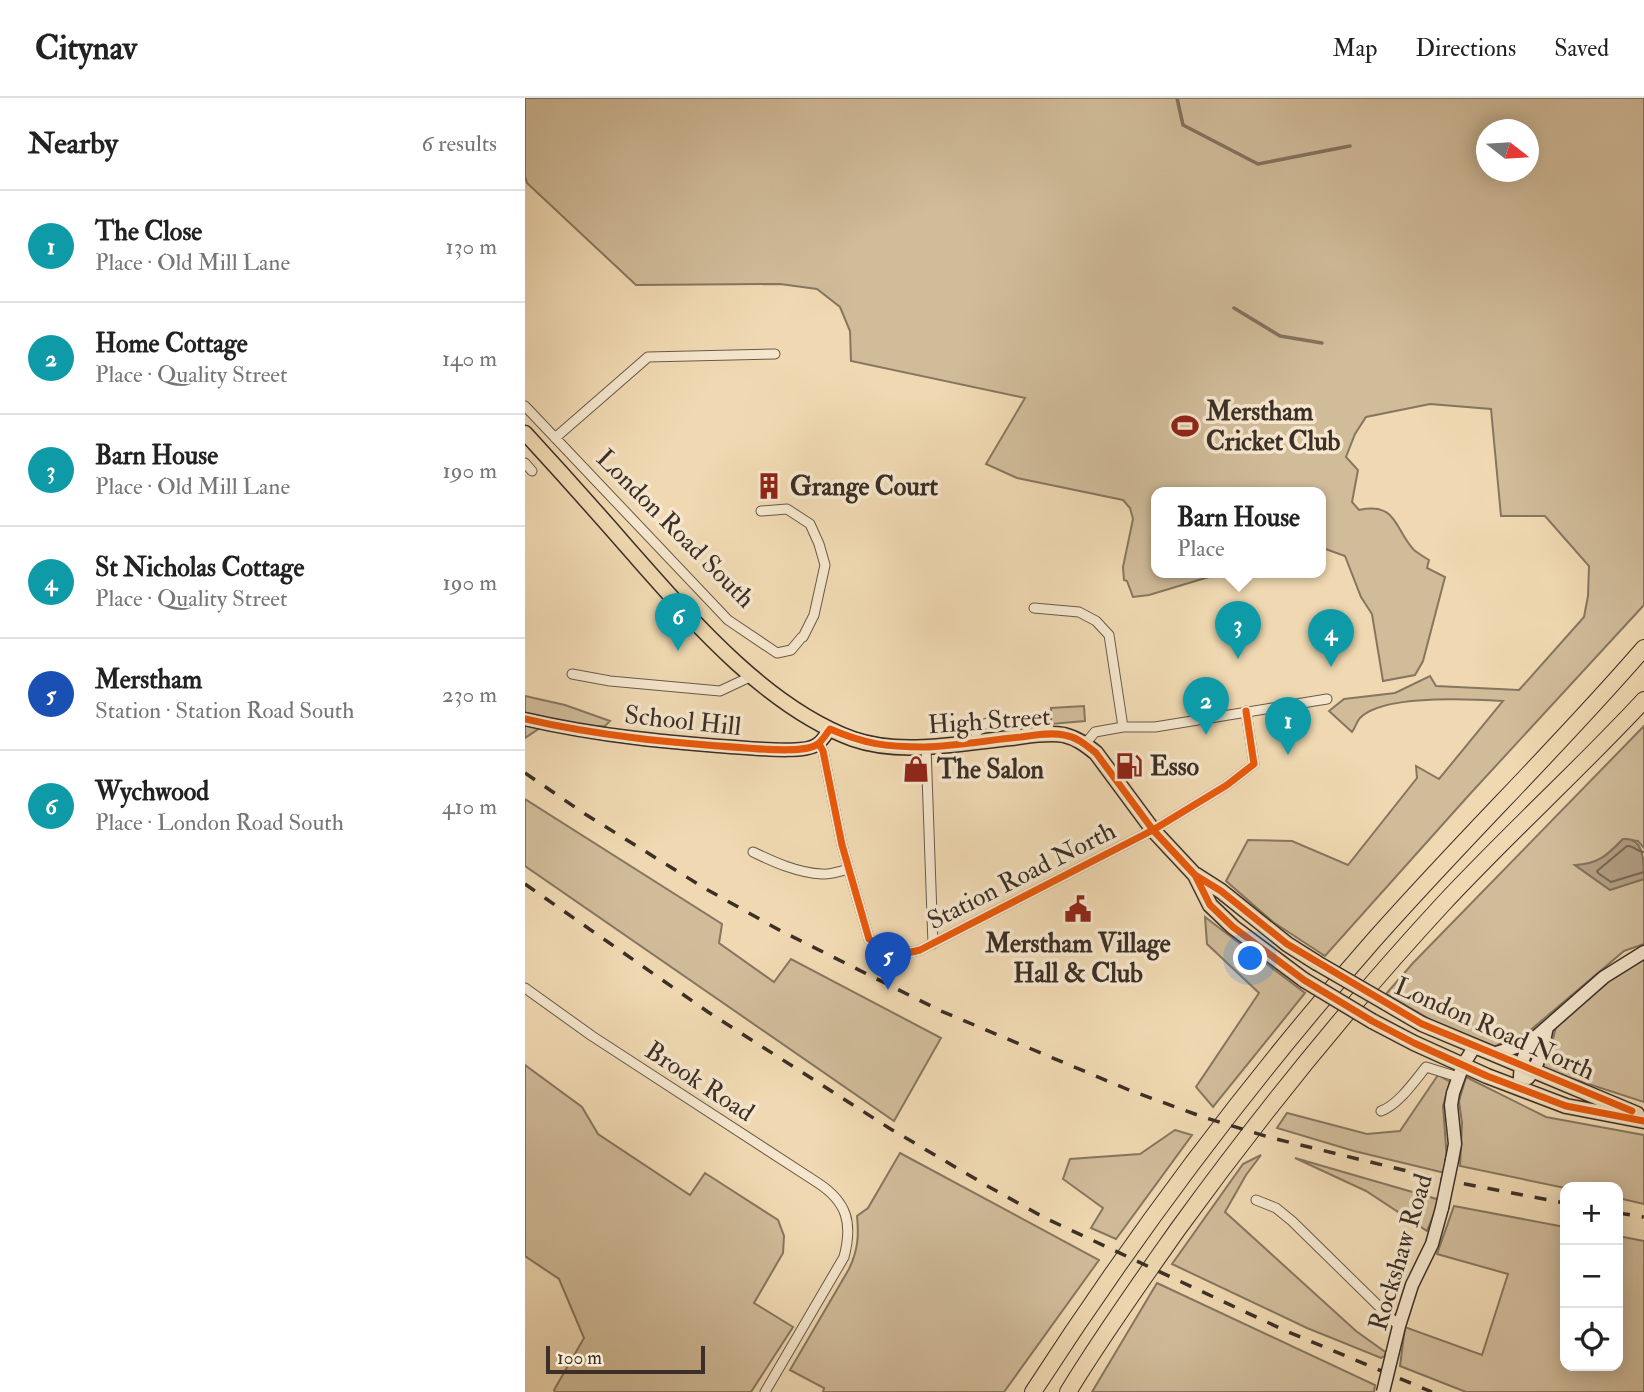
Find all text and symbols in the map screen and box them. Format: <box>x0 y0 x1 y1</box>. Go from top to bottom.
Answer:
text: Citynav <box>35 28 137 69</box>
text: Map <box>1332 33 1377 64</box>
text: Directions <box>1415 33 1516 64</box>
text: Saved <box>1554 33 1609 64</box>
north arrow <box>1476 119 1539 182</box>
text: Nearby <box>28 125 118 162</box>
text: 6 results <box>422 129 497 158</box>
text: The Close <box>95 216 202 248</box>
text: 1 <box>47 232 55 261</box>
text: 130 m <box>445 232 497 261</box>
text: Place · Old Mill Lane <box>95 248 290 277</box>
text: Home Cottage <box>95 328 248 360</box>
text: 2 <box>45 344 57 373</box>
text: 140 m <box>442 344 497 373</box>
text: Place · Quality Street <box>95 360 287 389</box>
place label: Merstham Cricket Club <box>1205 396 1341 458</box>
sports icon: Merstham Cricket Club <box>1170 411 1200 441</box>
text: Barn House <box>95 440 218 472</box>
street label: London Road South <box>589 443 762 615</box>
text: 3 <box>47 456 55 485</box>
text: 190 m <box>443 456 497 485</box>
building icon: Grange Court <box>754 471 784 501</box>
place label: Grange Court <box>790 471 938 504</box>
text: Place · Old Mill Lane <box>95 472 290 501</box>
popup <box>1151 487 1326 578</box>
text: Barn House <box>1177 502 1300 534</box>
text: Place <box>1177 534 1225 563</box>
text: St Nicholas Cottage <box>95 552 304 584</box>
text: 4 <box>45 568 57 597</box>
text: 190 m <box>443 568 497 597</box>
text: Place · Quality Street <box>95 584 287 613</box>
pin: 6 <box>655 593 701 651</box>
pin: 3 <box>1215 601 1261 659</box>
pin: 4 <box>1308 609 1354 667</box>
text: Merstham <box>95 664 202 696</box>
pin: 2 <box>1183 677 1229 735</box>
text: 5 <box>46 680 56 709</box>
text: 230 m <box>442 680 497 709</box>
text: Station · Station Road South <box>95 696 354 725</box>
pin: 1 <box>1265 697 1311 755</box>
street label: School Hill <box>623 699 743 743</box>
street label: High Street <box>927 701 1051 741</box>
fuel station icon: Esso <box>1114 751 1144 781</box>
place label: Esso <box>1150 751 1200 783</box>
shop icon: The Salon <box>901 754 931 784</box>
place label: The Salon <box>936 754 1044 786</box>
text: Wychwood <box>95 776 209 808</box>
text: 6 <box>45 792 57 821</box>
text: 410 m <box>442 792 497 821</box>
text: Place · London Road South <box>95 808 344 837</box>
street label: Station Road North <box>922 814 1121 937</box>
public building icon: Merstham Village Hall & Club <box>1063 894 1093 924</box>
place label: Merstham Village Hall & Club <box>984 928 1171 990</box>
pin: 5 <box>865 932 911 990</box>
your location <box>1233 941 1267 975</box>
street label: London Road North <box>1390 970 1600 1088</box>
street label: Brook Road <box>639 1035 760 1129</box>
street label: Rockshaw Road <box>1362 1170 1440 1335</box>
map controls <box>1560 1182 1623 1371</box>
button: + <box>1560 1182 1623 1245</box>
button: − <box>1560 1245 1623 1308</box>
button: locate <box>1560 1308 1623 1371</box>
scale bar <box>546 1343 705 1375</box>
text: 100 m <box>557 1346 602 1370</box>

